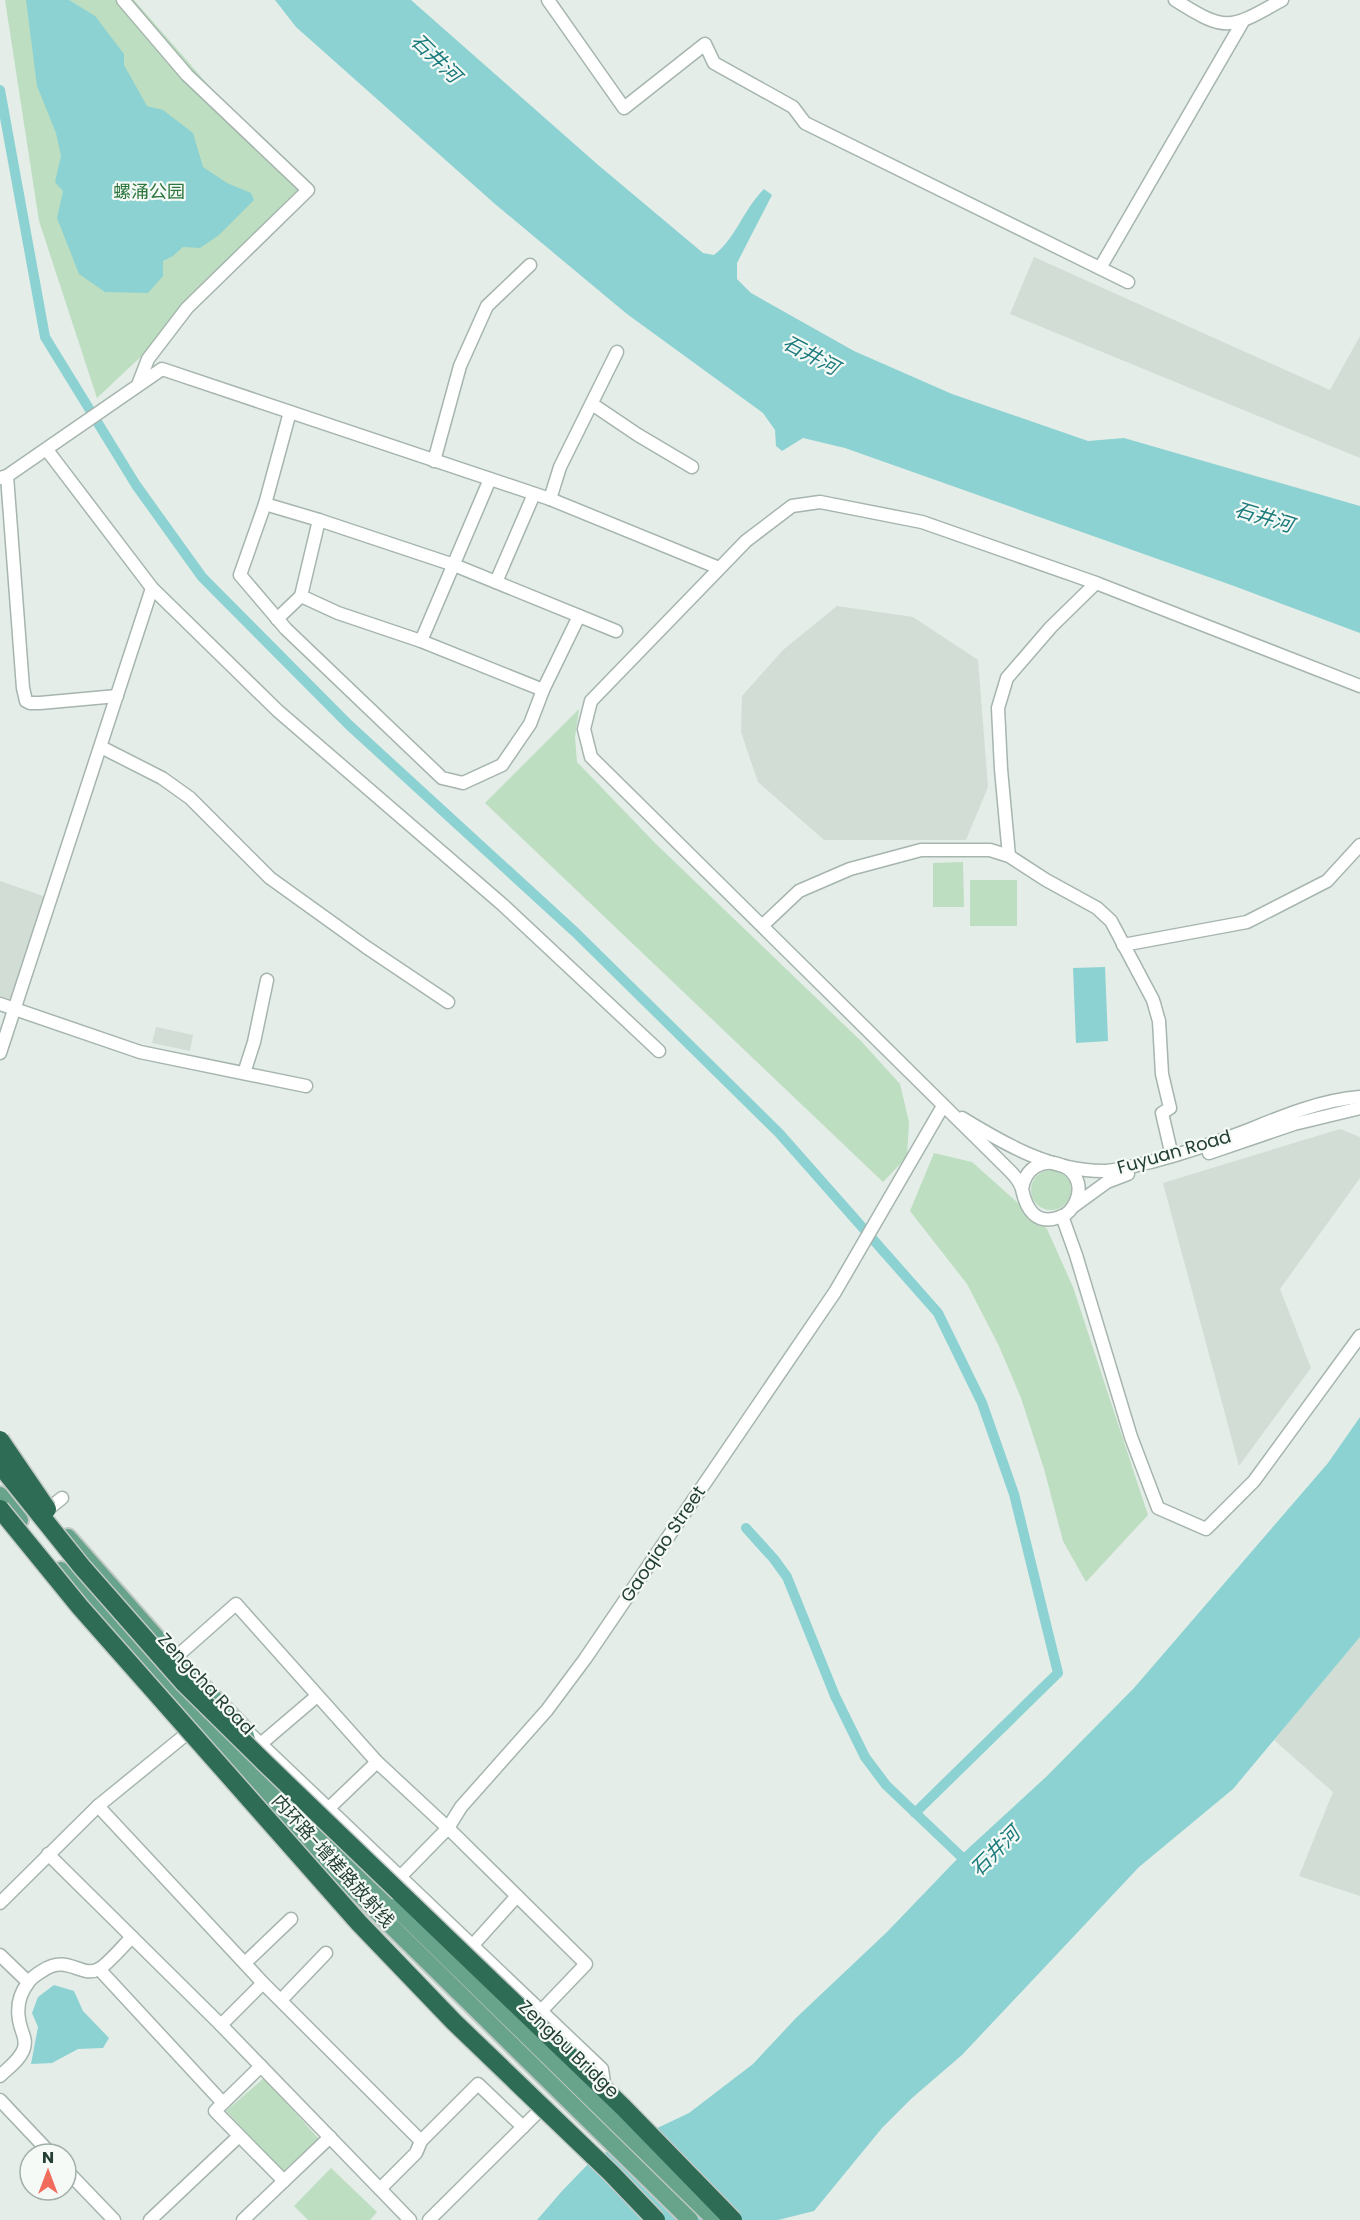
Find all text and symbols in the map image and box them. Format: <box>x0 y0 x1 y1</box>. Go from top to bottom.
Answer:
water label: 石井河 <box>405 27 470 92</box>
park label: 螺涌公园 <box>113 179 185 204</box>
water label: 石井河 <box>778 329 848 383</box>
water label: 石井河 <box>1231 495 1301 540</box>
street label: Fuyuan Road <box>1114 1123 1234 1180</box>
street label: Gaoqiao Street <box>614 1481 711 1607</box>
street label: Zengcha Road <box>153 1627 260 1740</box>
street label: 内环路-增槎路放射线 <box>267 1788 400 1933</box>
water label: 石井河 <box>964 1817 1029 1882</box>
street label: Zengbu Bridge <box>514 1994 625 2103</box>
north arrow <box>18 2142 78 2202</box>
text: N <box>42 2146 54 2169</box>

